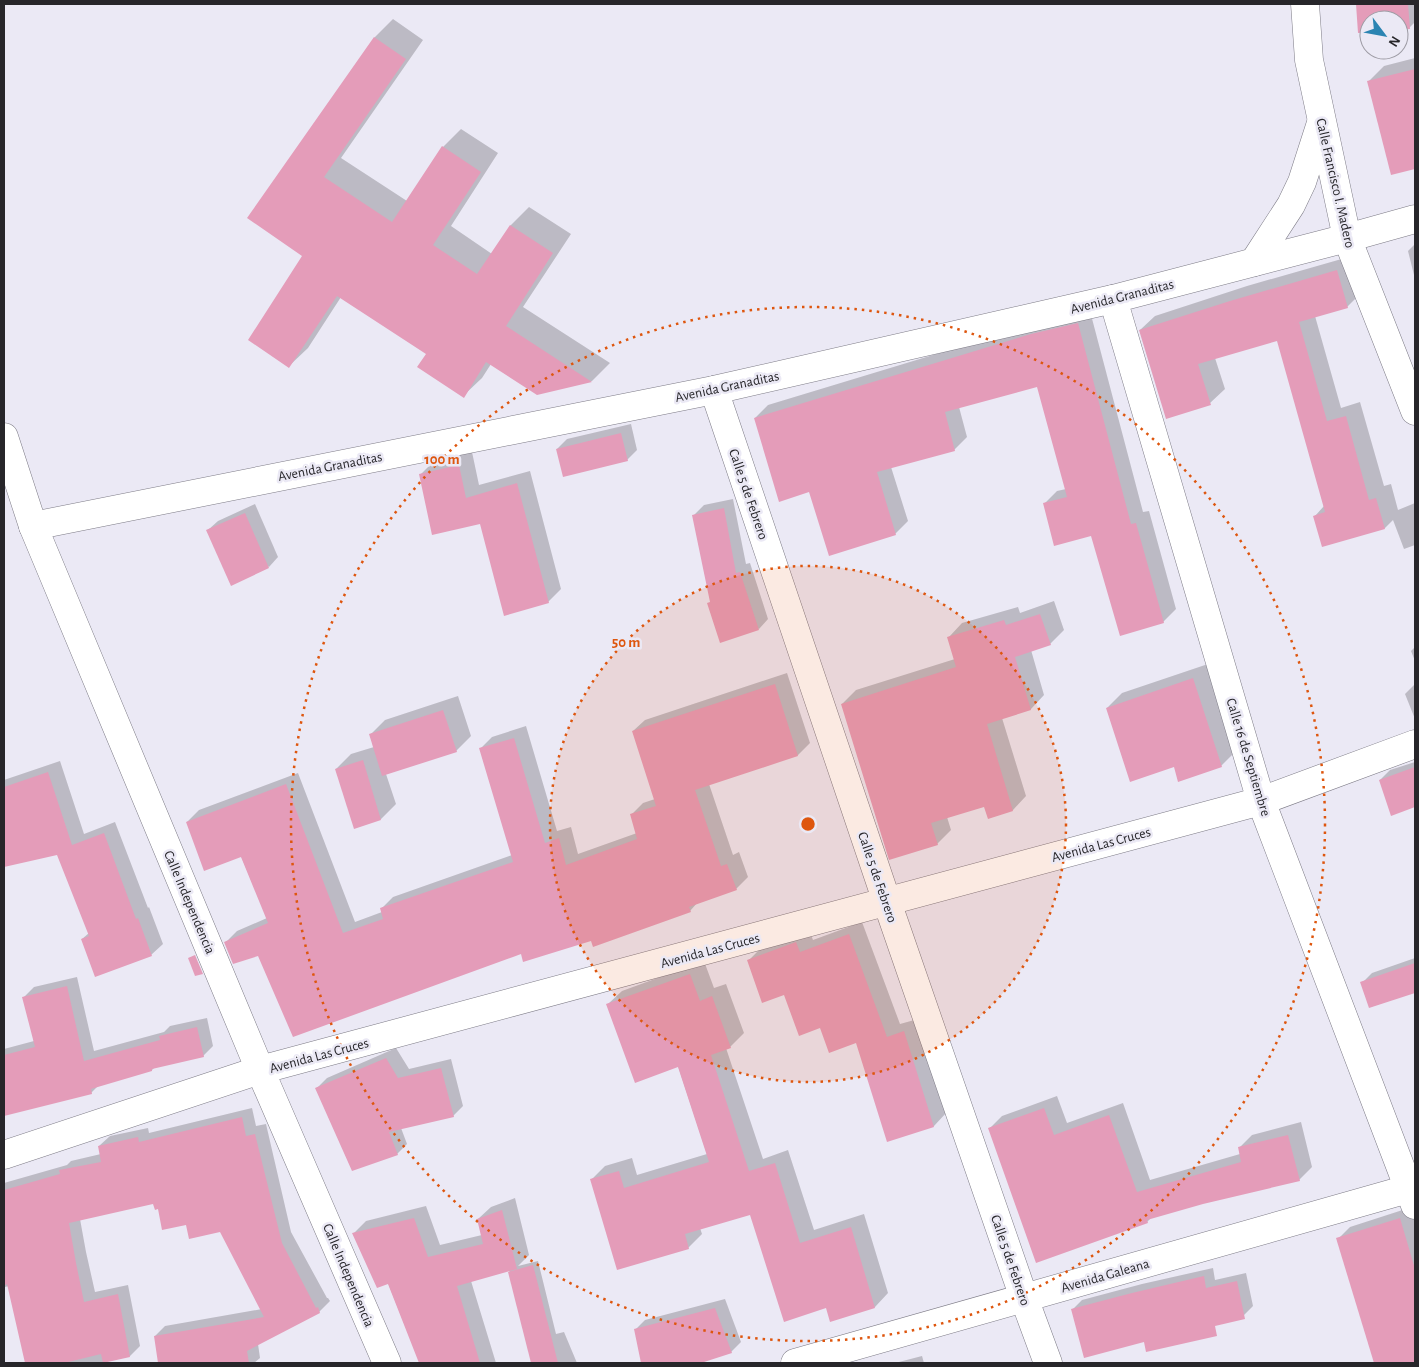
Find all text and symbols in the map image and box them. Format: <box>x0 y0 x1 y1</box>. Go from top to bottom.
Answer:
north arrow <box>1359 10 1409 60</box>
text: N <box>1386 34 1403 49</box>
street label: Calle Francisco I. Madero <box>1313 117 1357 250</box>
street label: Avenida Granaditas <box>1069 277 1175 317</box>
street label: Avenida Granaditas <box>674 369 780 405</box>
street label: Calle 5 de Febrero <box>726 447 770 542</box>
street label: Avenida Granaditas <box>277 450 384 484</box>
text: 100 m <box>424 452 460 467</box>
text: 50 m <box>612 635 640 650</box>
street label: Calle 16 de Septiembre <box>1223 697 1273 818</box>
centre of rings <box>799 815 817 833</box>
street label: Avenida Las Cruces <box>1050 825 1152 865</box>
street label: Calle 5 de Febrero <box>855 830 899 925</box>
street label: Calle Independencia <box>161 849 217 957</box>
street label: Avenida Las Cruces <box>659 931 761 971</box>
street label: Avenida Las Cruces <box>268 1036 370 1076</box>
street label: Calle 5 de Febrero <box>988 1213 1032 1308</box>
street label: Calle Independencia <box>320 1222 376 1330</box>
street label: Avenida Galeana <box>1059 1257 1152 1295</box>

